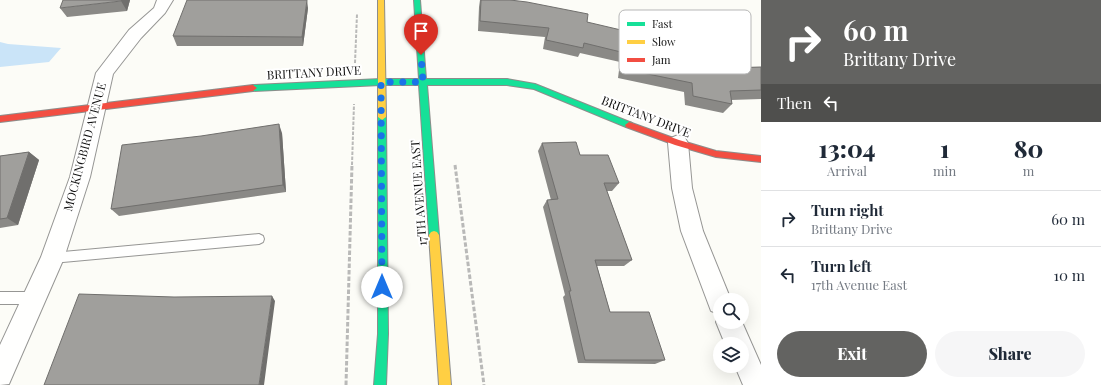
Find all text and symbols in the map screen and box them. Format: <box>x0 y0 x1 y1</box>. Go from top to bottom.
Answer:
legend <box>619 10 751 74</box>
text: 60 m <box>843 11 909 48</box>
pin <box>404 14 438 55</box>
text: Fast <box>652 16 672 31</box>
icon: right <box>777 16 829 68</box>
icon: arrive <box>410 20 432 42</box>
text: Slow <box>652 34 676 49</box>
text: Brittany Drive <box>843 47 956 71</box>
text: Jam <box>651 52 671 67</box>
street label: BRITTANY DRIVE <box>266 62 361 82</box>
street label: MOCKINGBIRD AVENUE <box>59 81 109 213</box>
street label: BRITTANY DRIVE <box>599 92 693 140</box>
icon: left <box>820 92 842 114</box>
text: Then <box>777 93 812 113</box>
text: 13:04 <box>819 132 875 164</box>
text: 1 <box>940 132 949 164</box>
text: 80 <box>1014 132 1043 164</box>
street label: 17TH AVENUE EAST <box>406 139 430 247</box>
text: Arrival <box>827 162 867 179</box>
text: min <box>933 162 956 179</box>
text: m <box>1023 162 1034 179</box>
text: Turn right <box>811 200 884 220</box>
icon: right <box>777 208 799 230</box>
text: 60 m <box>1051 209 1085 229</box>
text: Brittany Drive <box>811 220 893 237</box>
text: Turn left <box>811 256 872 276</box>
icon: left <box>777 264 799 286</box>
text: 10 m <box>1053 265 1085 285</box>
position arrow <box>361 266 403 308</box>
text: 17th Avenue East <box>811 276 907 293</box>
map controls <box>713 293 749 373</box>
button: search <box>713 293 749 329</box>
button: Exit <box>777 331 927 377</box>
button: Share <box>935 331 1085 377</box>
button: layers <box>713 337 749 373</box>

